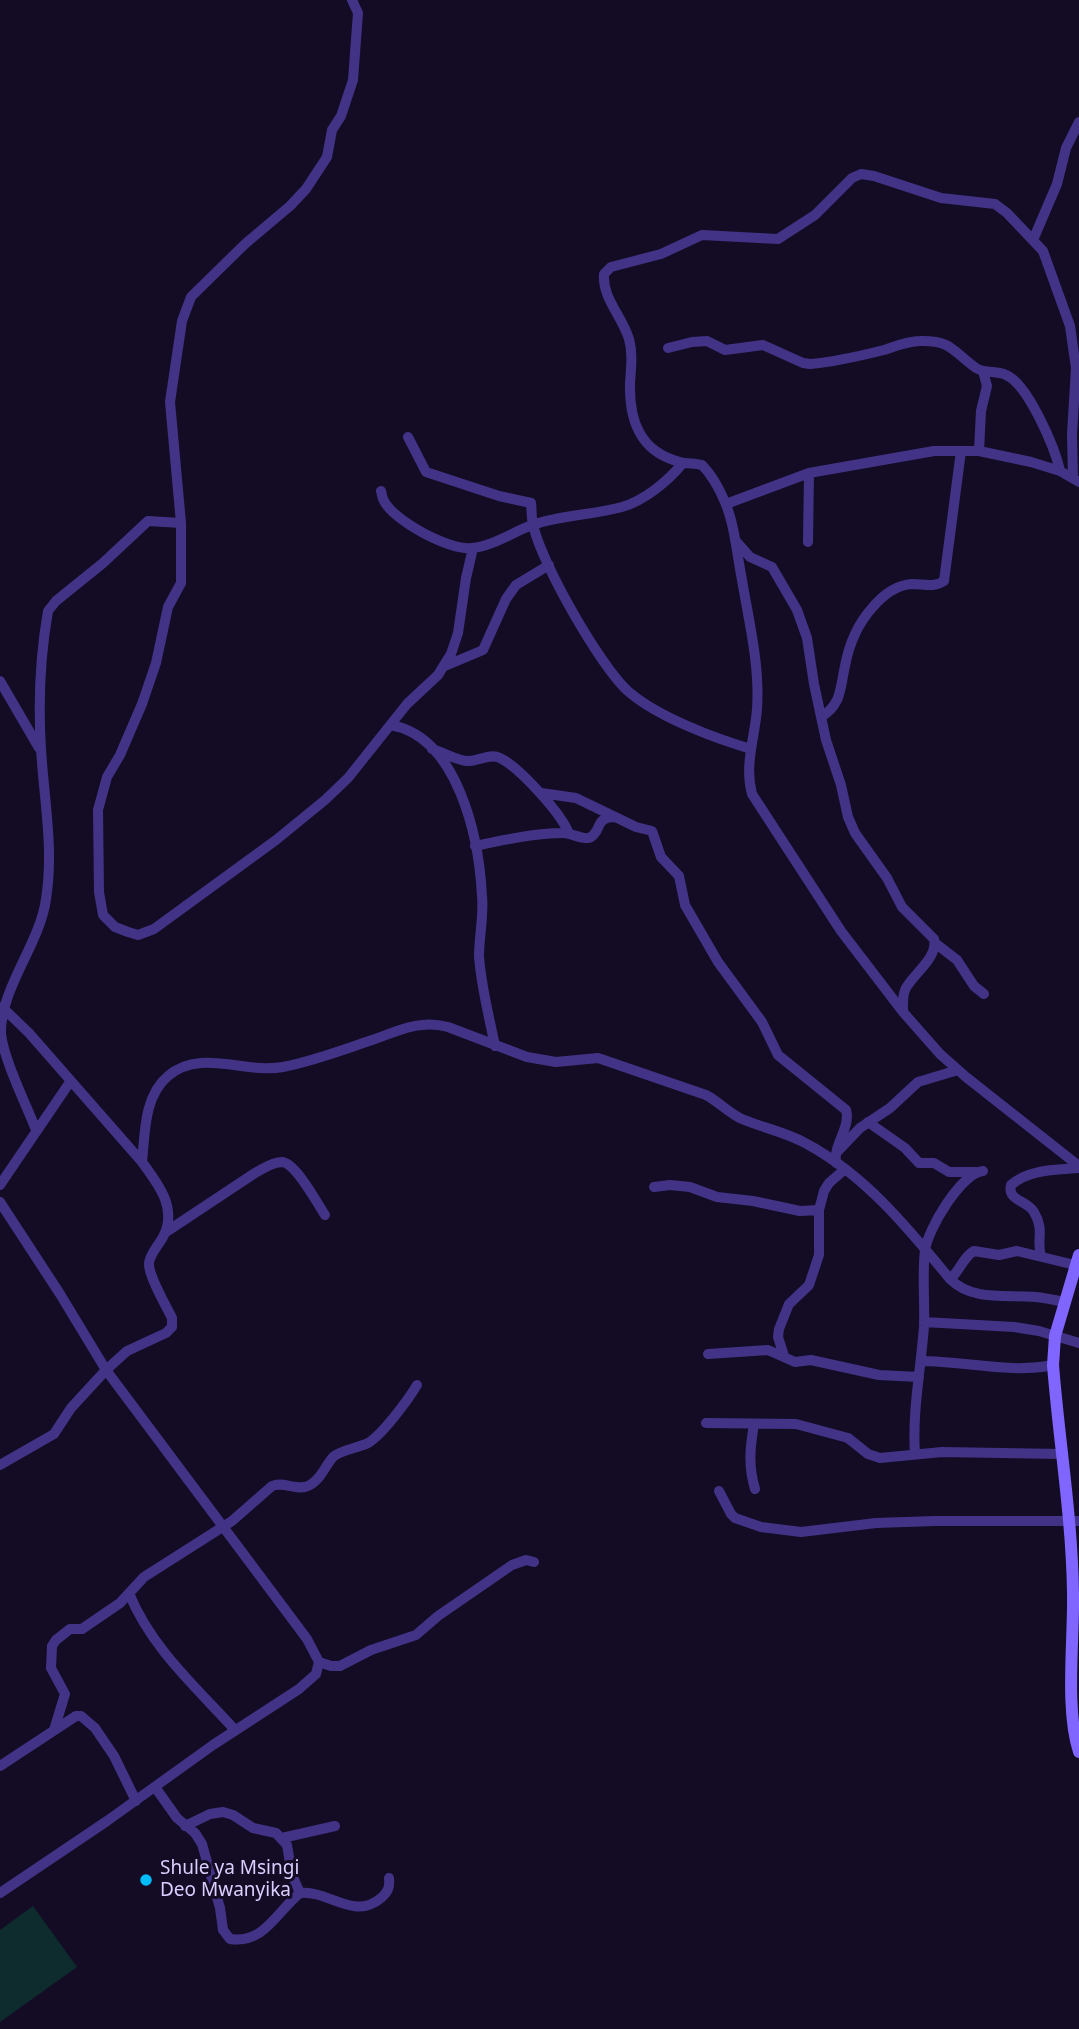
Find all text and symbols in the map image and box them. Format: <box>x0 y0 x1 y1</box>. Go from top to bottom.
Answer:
place label: Shule ya Msingi Deo Mwanyika <box>160 1858 299 1902</box>
marker: Shule ya Msingi Deo Mwanyika <box>138 1872 154 1888</box>

